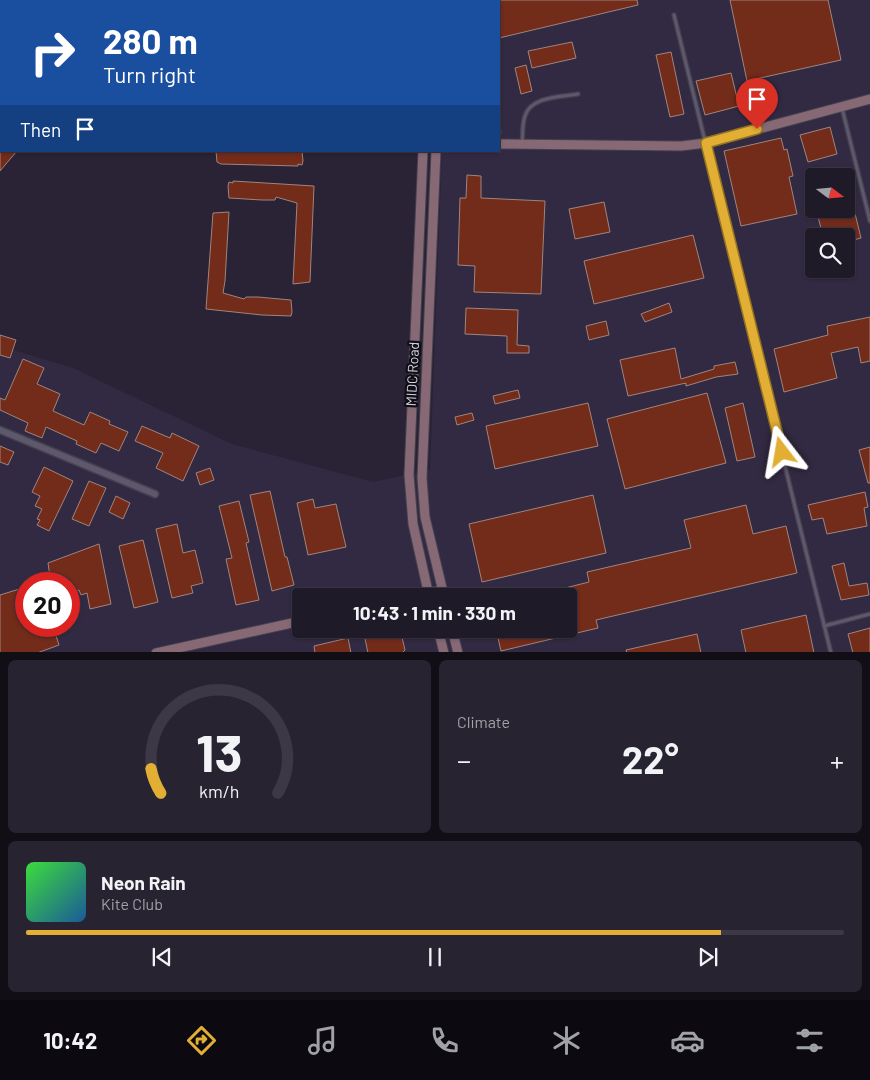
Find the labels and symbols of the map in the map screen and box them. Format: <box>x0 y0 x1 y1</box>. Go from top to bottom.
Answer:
pin <box>736 78 778 129</box>
north arrow <box>805 168 855 218</box>
street label: MIDC Road <box>402 341 422 407</box>
position arrow <box>755 425 807 477</box>
speed limit sign: 20 <box>15 572 80 637</box>

